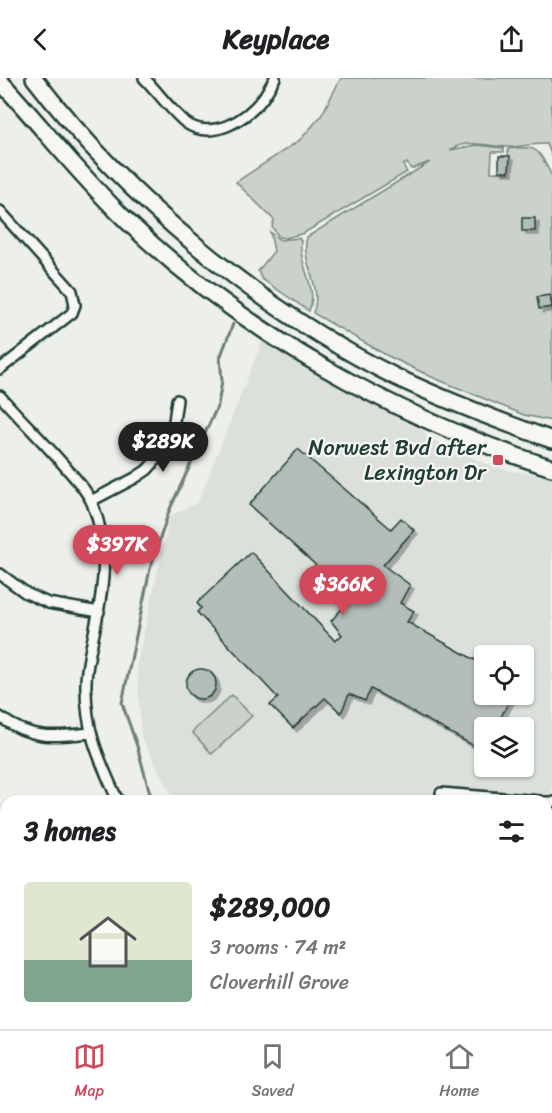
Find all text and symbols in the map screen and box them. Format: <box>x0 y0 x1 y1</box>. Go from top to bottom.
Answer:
text: Keyplace <box>223 15 329 63</box>
icon: back <box>24 23 57 56</box>
icon: share <box>495 23 528 56</box>
pin: $289K <box>121 422 205 473</box>
text: $289K <box>132 424 194 459</box>
place label: Norwest Bvd after Lexington Dr <box>308 428 488 492</box>
marker: Norwest Bvd after Lexington Dr <box>491 453 505 467</box>
pin: $397K <box>75 525 159 576</box>
text: $397K <box>87 527 147 562</box>
pin: $366K <box>301 565 385 616</box>
text: $366K <box>313 567 373 602</box>
map controls <box>474 645 534 777</box>
button: locate <box>474 645 534 705</box>
button: layers <box>474 717 534 777</box>
text: 3 homes <box>24 808 116 854</box>
icon: filters <box>495 815 528 848</box>
text: $289,000 <box>210 884 330 930</box>
icon: home <box>72 906 144 978</box>
text: 3 rooms · 74 m² <box>210 930 346 965</box>
text: Cloverhill Grove <box>210 965 349 1000</box>
tab: Map <box>73 1040 106 1105</box>
tab: Saved <box>251 1040 294 1105</box>
tab: Home <box>439 1040 479 1105</box>

